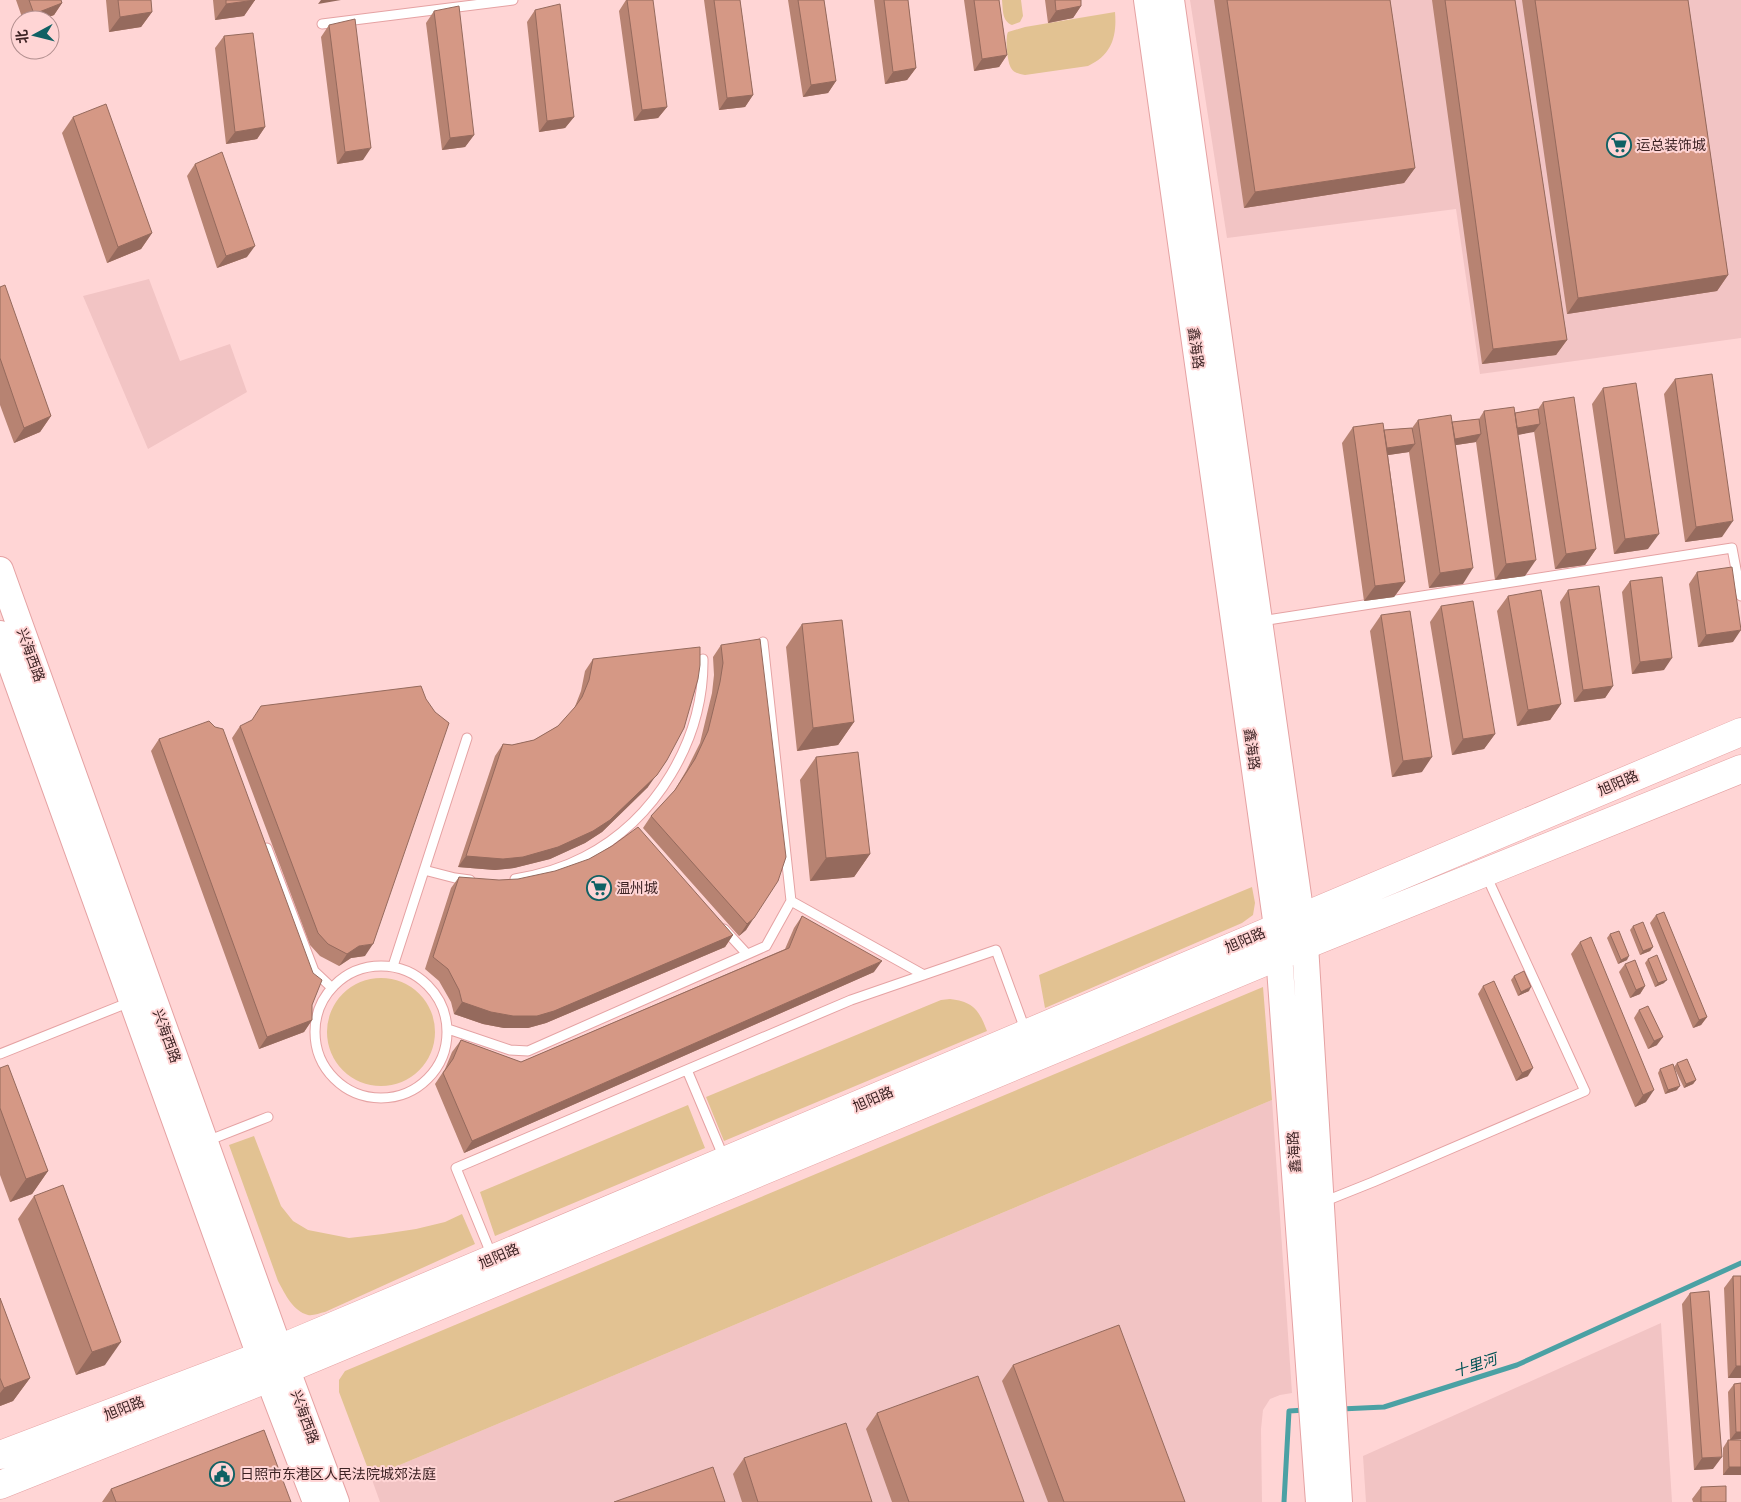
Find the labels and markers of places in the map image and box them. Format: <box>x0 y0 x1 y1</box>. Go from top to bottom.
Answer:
supermarket icon: 运总装饰城 <box>1606 132 1632 158</box>
place label: 运总装饰城 <box>1636 137 1706 153</box>
supermarket icon: 温州城 <box>586 875 612 901</box>
place label: 温州城 <box>616 880 658 896</box>
public building icon: 日照市东港区人民法院城郊法庭 <box>209 1461 235 1487</box>
place label: 日照市东港区人民法院城郊法庭 <box>240 1466 436 1482</box>

